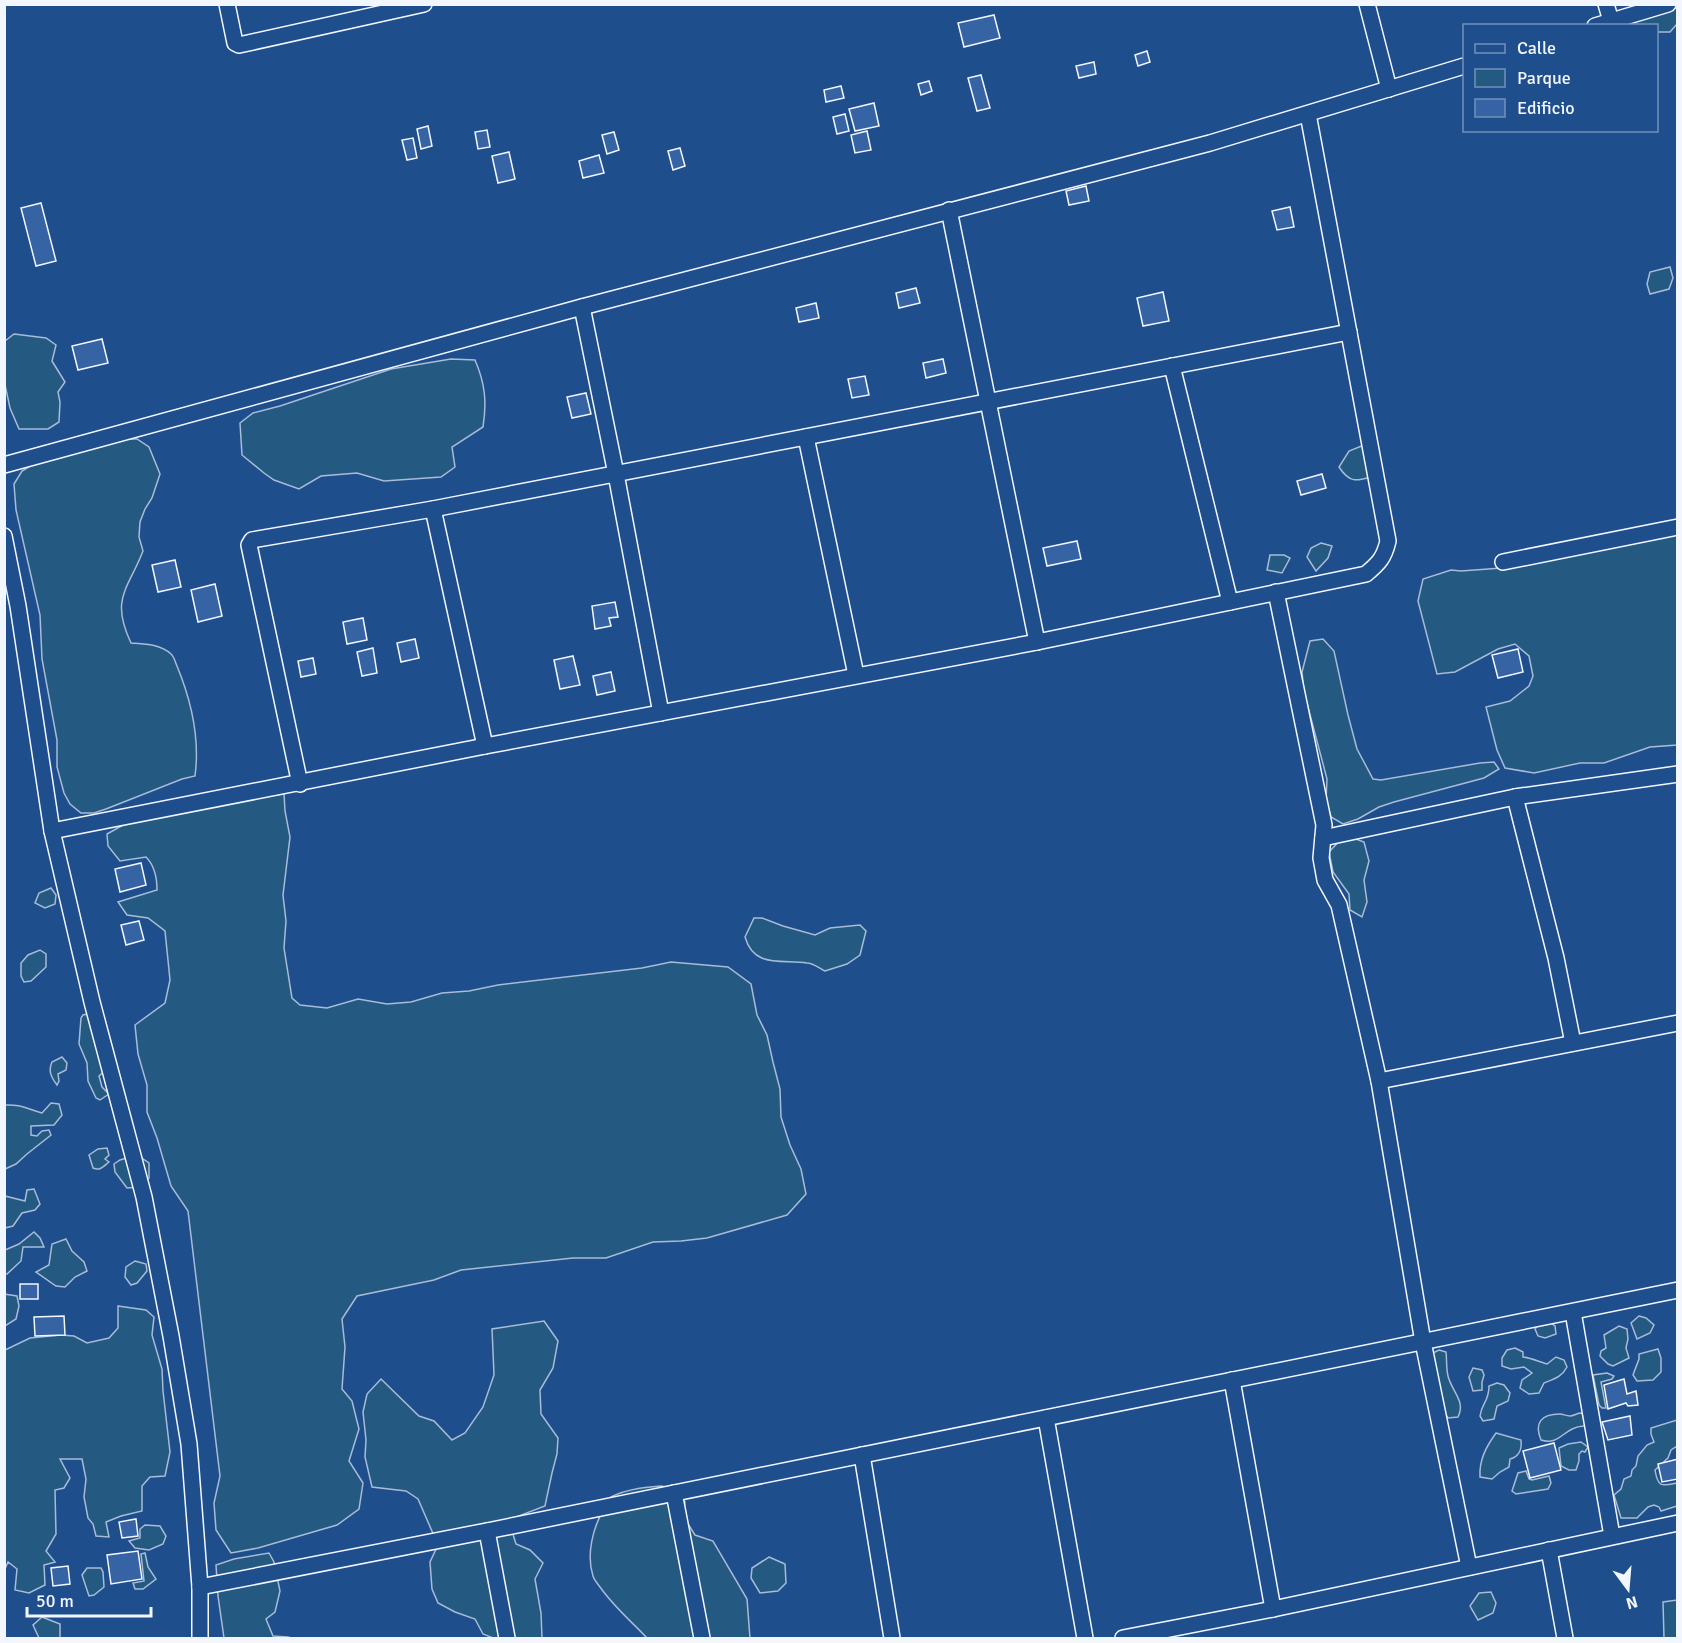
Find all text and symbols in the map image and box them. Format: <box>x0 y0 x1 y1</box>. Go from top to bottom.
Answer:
legend <box>1463 24 1658 132</box>
text: Calle <box>1517 37 1556 59</box>
text: Parque <box>1517 67 1571 89</box>
text: Edificio <box>1517 97 1575 119</box>
north arrow <box>1598 1559 1658 1619</box>
scale bar <box>27 1580 152 1618</box>
text: 50 m <box>36 1590 74 1612</box>
text: N <box>1624 1591 1640 1614</box>

